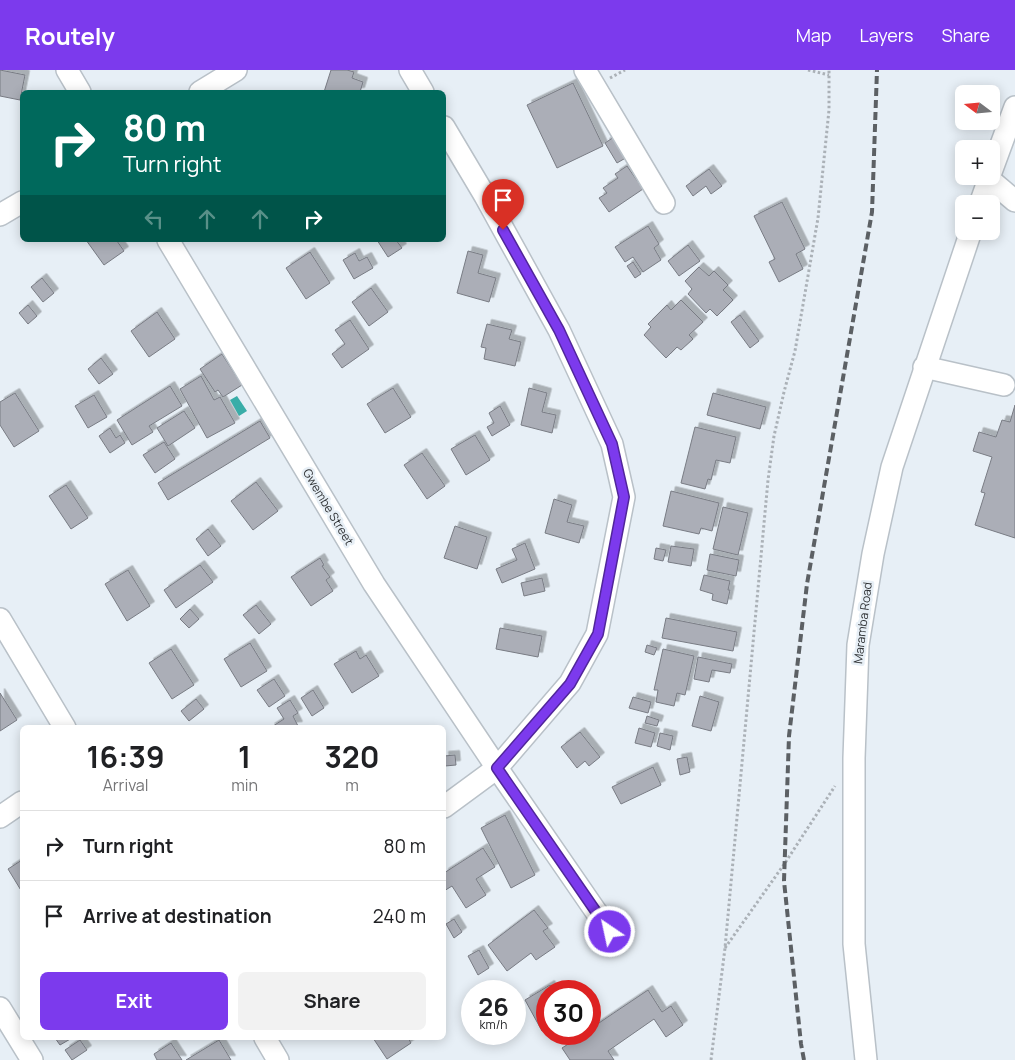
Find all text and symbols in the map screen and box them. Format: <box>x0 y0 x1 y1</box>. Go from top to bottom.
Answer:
text: Routely <box>25 19 115 52</box>
text: Map <box>796 23 831 47</box>
text: Layers <box>859 23 913 47</box>
text: Share <box>941 23 990 47</box>
north arrow <box>955 85 1000 130</box>
map controls <box>955 85 1000 240</box>
text: 80 m <box>123 104 206 152</box>
icon: right <box>40 110 105 175</box>
button: + <box>955 140 1000 185</box>
text: Turn right <box>123 149 221 179</box>
pin <box>482 179 524 230</box>
icon: arrive <box>489 186 517 214</box>
button: − <box>955 195 1000 240</box>
icon: left <box>140 205 168 233</box>
icon: ahead <box>193 205 221 233</box>
icon: ahead <box>246 205 274 233</box>
icon: right <box>299 205 327 233</box>
street label: Gwembe Street <box>299 465 358 548</box>
street label: Maramba Road <box>849 581 876 665</box>
text: 16:39 <box>86 736 165 777</box>
text: 1 <box>238 736 251 777</box>
text: 320 <box>324 736 379 777</box>
text: Arrival <box>103 774 148 796</box>
text: min <box>231 774 258 796</box>
text: m <box>345 774 359 796</box>
icon: right <box>40 832 68 860</box>
text: Turn right <box>83 833 173 859</box>
text: 80 m <box>383 833 426 859</box>
icon: arrive <box>40 902 68 930</box>
text: Arrive at destination <box>83 903 272 929</box>
text: 240 m <box>373 903 426 929</box>
position arrow <box>583 905 635 957</box>
button: Exit <box>40 972 228 1030</box>
button: Share <box>238 972 426 1030</box>
speed limit sign: 30 <box>536 980 601 1045</box>
text: 26 <box>478 989 509 1024</box>
text: km/h <box>480 1016 507 1033</box>

